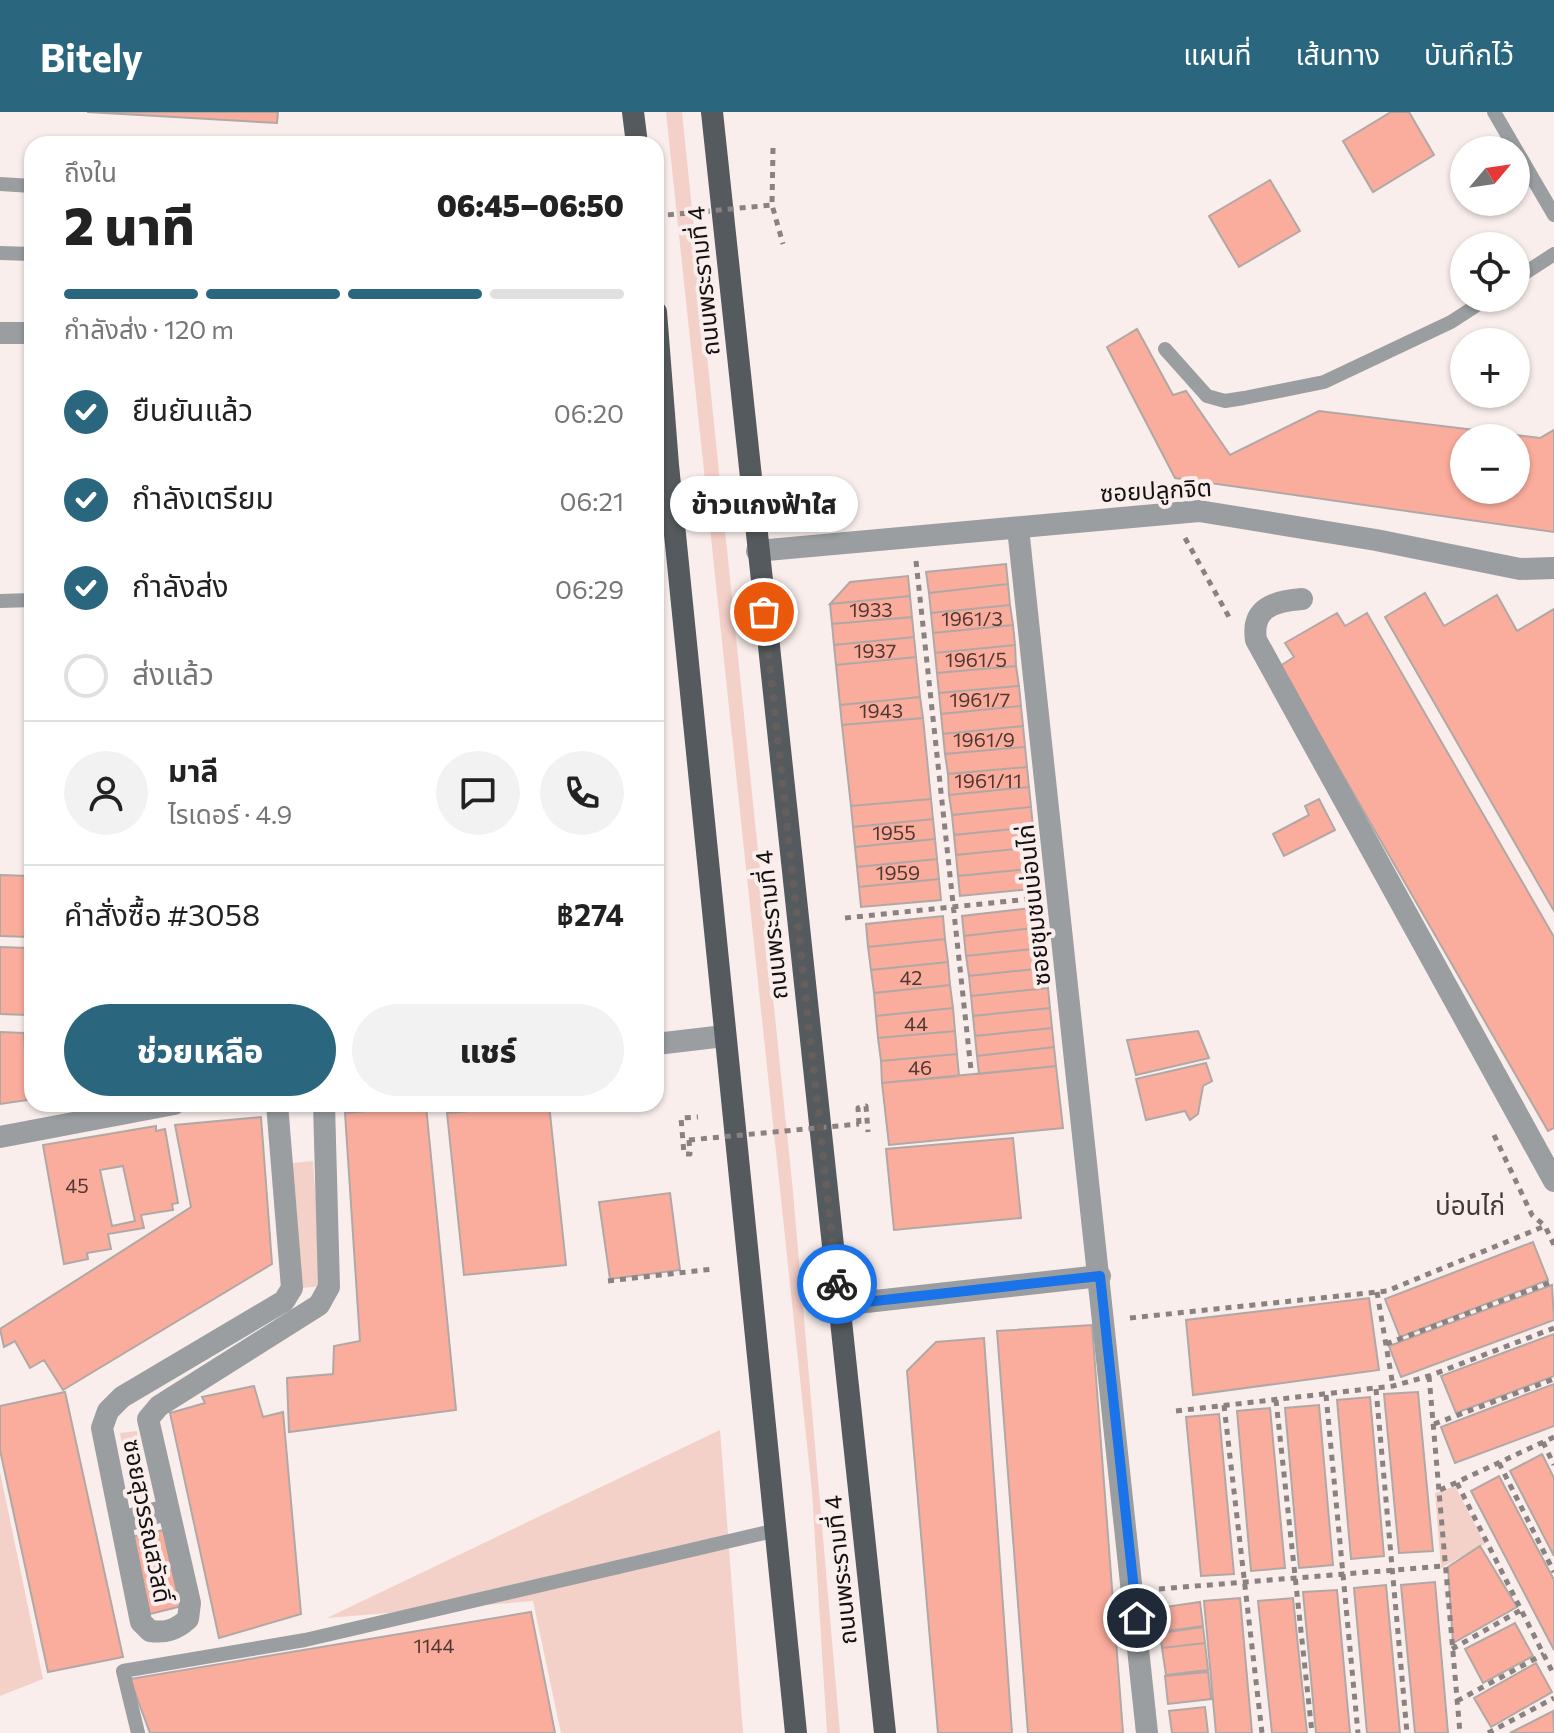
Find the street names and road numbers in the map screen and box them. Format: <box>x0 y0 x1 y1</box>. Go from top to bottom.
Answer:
street label: ถนนพระรามที่ 4 <box>679 205 725 357</box>
street label: ซอยปลูกจิต <box>1099 472 1213 509</box>
street label: ซอยชุมชนบ่อนไก่ <box>1010 823 1057 987</box>
street label: ถนนพระรามที่ 4 <box>747 849 793 1001</box>
street label: ซอยสุวรรณสวัสดิ์ <box>116 1436 179 1605</box>
street label: ถนนพระรามที่ 4 <box>816 1494 862 1646</box>

